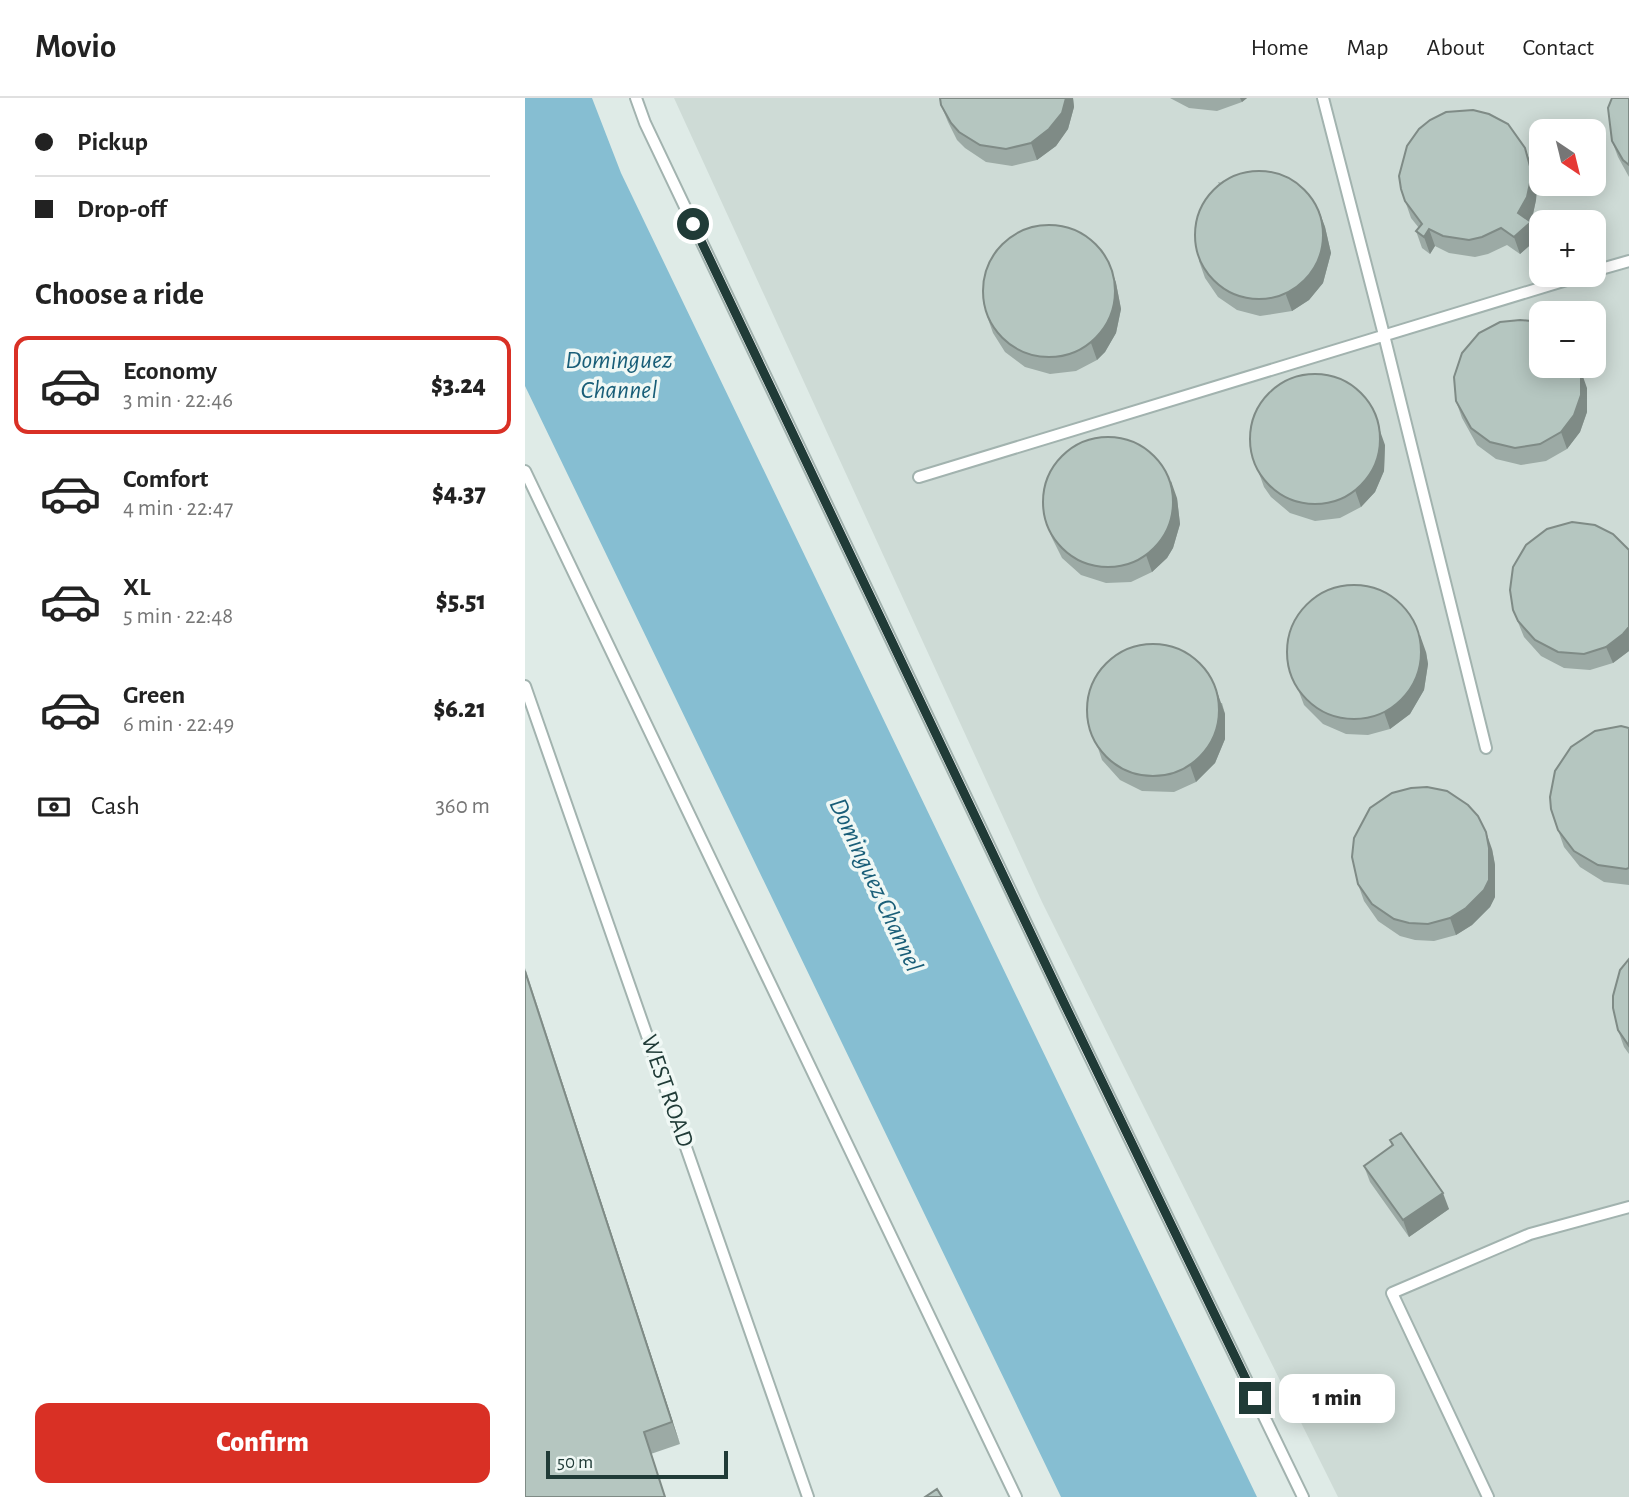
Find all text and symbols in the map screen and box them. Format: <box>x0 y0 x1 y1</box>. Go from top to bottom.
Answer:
text: Movio <box>35 31 116 64</box>
text: Home <box>1251 36 1309 60</box>
text: Map <box>1347 36 1389 60</box>
text: About <box>1427 36 1484 60</box>
text: Contact <box>1522 36 1594 60</box>
north arrow <box>1529 119 1607 196</box>
map controls <box>1529 119 1606 378</box>
text: Pickup <box>77 129 148 155</box>
text: Drop-off <box>77 196 166 222</box>
route start <box>677 208 709 240</box>
button: + <box>1529 210 1606 287</box>
text: Choose a ride <box>35 278 204 310</box>
button: − <box>1529 301 1606 378</box>
water label: Dominguez Channel <box>565 347 673 403</box>
icon: car <box>39 354 102 417</box>
text: Economy <box>123 358 217 384</box>
text: $3.24 <box>431 372 486 398</box>
text: 3 min · 22:46 <box>123 389 233 412</box>
icon: car <box>39 462 102 525</box>
text: Comfort <box>123 466 208 492</box>
text: $4.37 <box>432 480 486 506</box>
text: 4 min · 22:47 <box>123 497 233 520</box>
icon: car <box>39 570 102 633</box>
text: XL <box>123 574 150 600</box>
text: $5.51 <box>436 588 486 614</box>
text: 5 min · 22:48 <box>123 605 233 628</box>
icon: car <box>39 678 102 741</box>
text: Green <box>123 682 185 708</box>
text: $6.21 <box>433 696 486 722</box>
text: 6 min · 22:49 <box>123 713 234 736</box>
icon: cash <box>35 788 73 826</box>
text: Cash <box>91 793 140 819</box>
water label: Dominguez Channel <box>824 794 928 976</box>
text: 360 m <box>435 795 490 818</box>
street label: WEST ROAD <box>637 1032 697 1150</box>
callout: 1 min <box>1279 1374 1395 1422</box>
route end <box>1239 1382 1271 1414</box>
text: 1 min <box>1313 1387 1361 1410</box>
button: Confirm <box>35 1403 490 1483</box>
scale bar <box>546 1448 728 1480</box>
text: 50 m <box>557 1453 593 1472</box>

